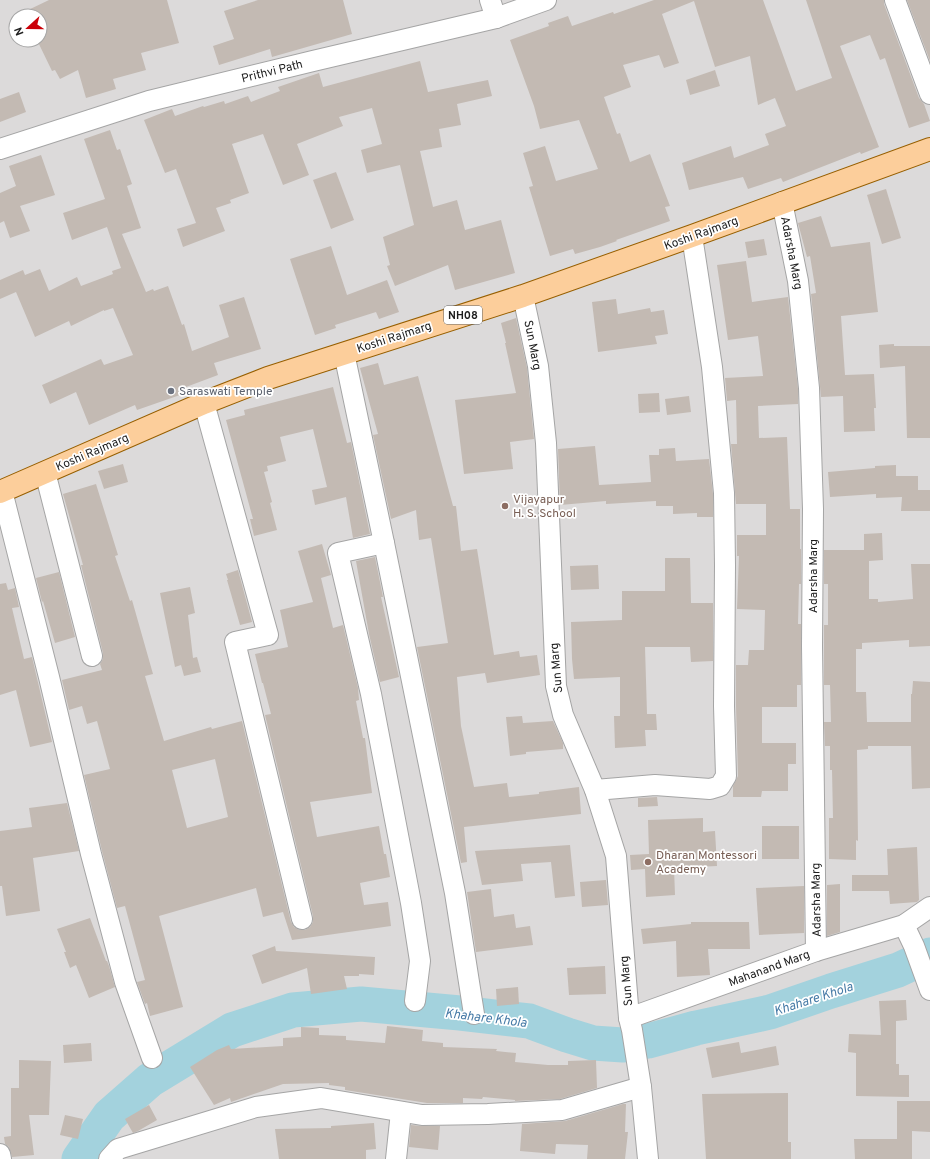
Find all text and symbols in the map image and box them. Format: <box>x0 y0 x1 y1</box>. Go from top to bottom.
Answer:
north arrow <box>8 8 48 48</box>
text: N <box>12 25 28 37</box>
street label: Prithvi Path <box>240 57 305 87</box>
street label: Koshi Rajmarg <box>662 213 741 255</box>
street label: Adarsha Marg <box>776 215 806 291</box>
road number: NH08 <box>444 306 482 324</box>
street label: Koshi Rajmarg <box>355 318 434 358</box>
street label: Sun Marg <box>519 319 545 371</box>
place label: Saraswati Temple <box>179 384 272 400</box>
marker: Saraswati Temple <box>166 386 176 396</box>
street label: Koshi Rajmarg <box>53 430 131 475</box>
place label: Vijayapur H. S. School <box>513 492 576 522</box>
marker: Vijayapur H. S. School <box>500 501 510 511</box>
street label: Adarsha Marg <box>806 539 822 613</box>
street label: Sun Marg <box>547 642 567 694</box>
place label: Dharan Montessori Academy <box>656 848 757 878</box>
marker: Dharan Montessori Academy <box>643 857 653 867</box>
street label: Adarsha Marg <box>808 863 826 937</box>
street label: Mahanand Marg <box>726 947 812 991</box>
street label: Sun Marg <box>617 955 637 1007</box>
water label: Khahare Khola <box>772 979 856 1020</box>
water label: Khahare Khola <box>444 1006 528 1032</box>

